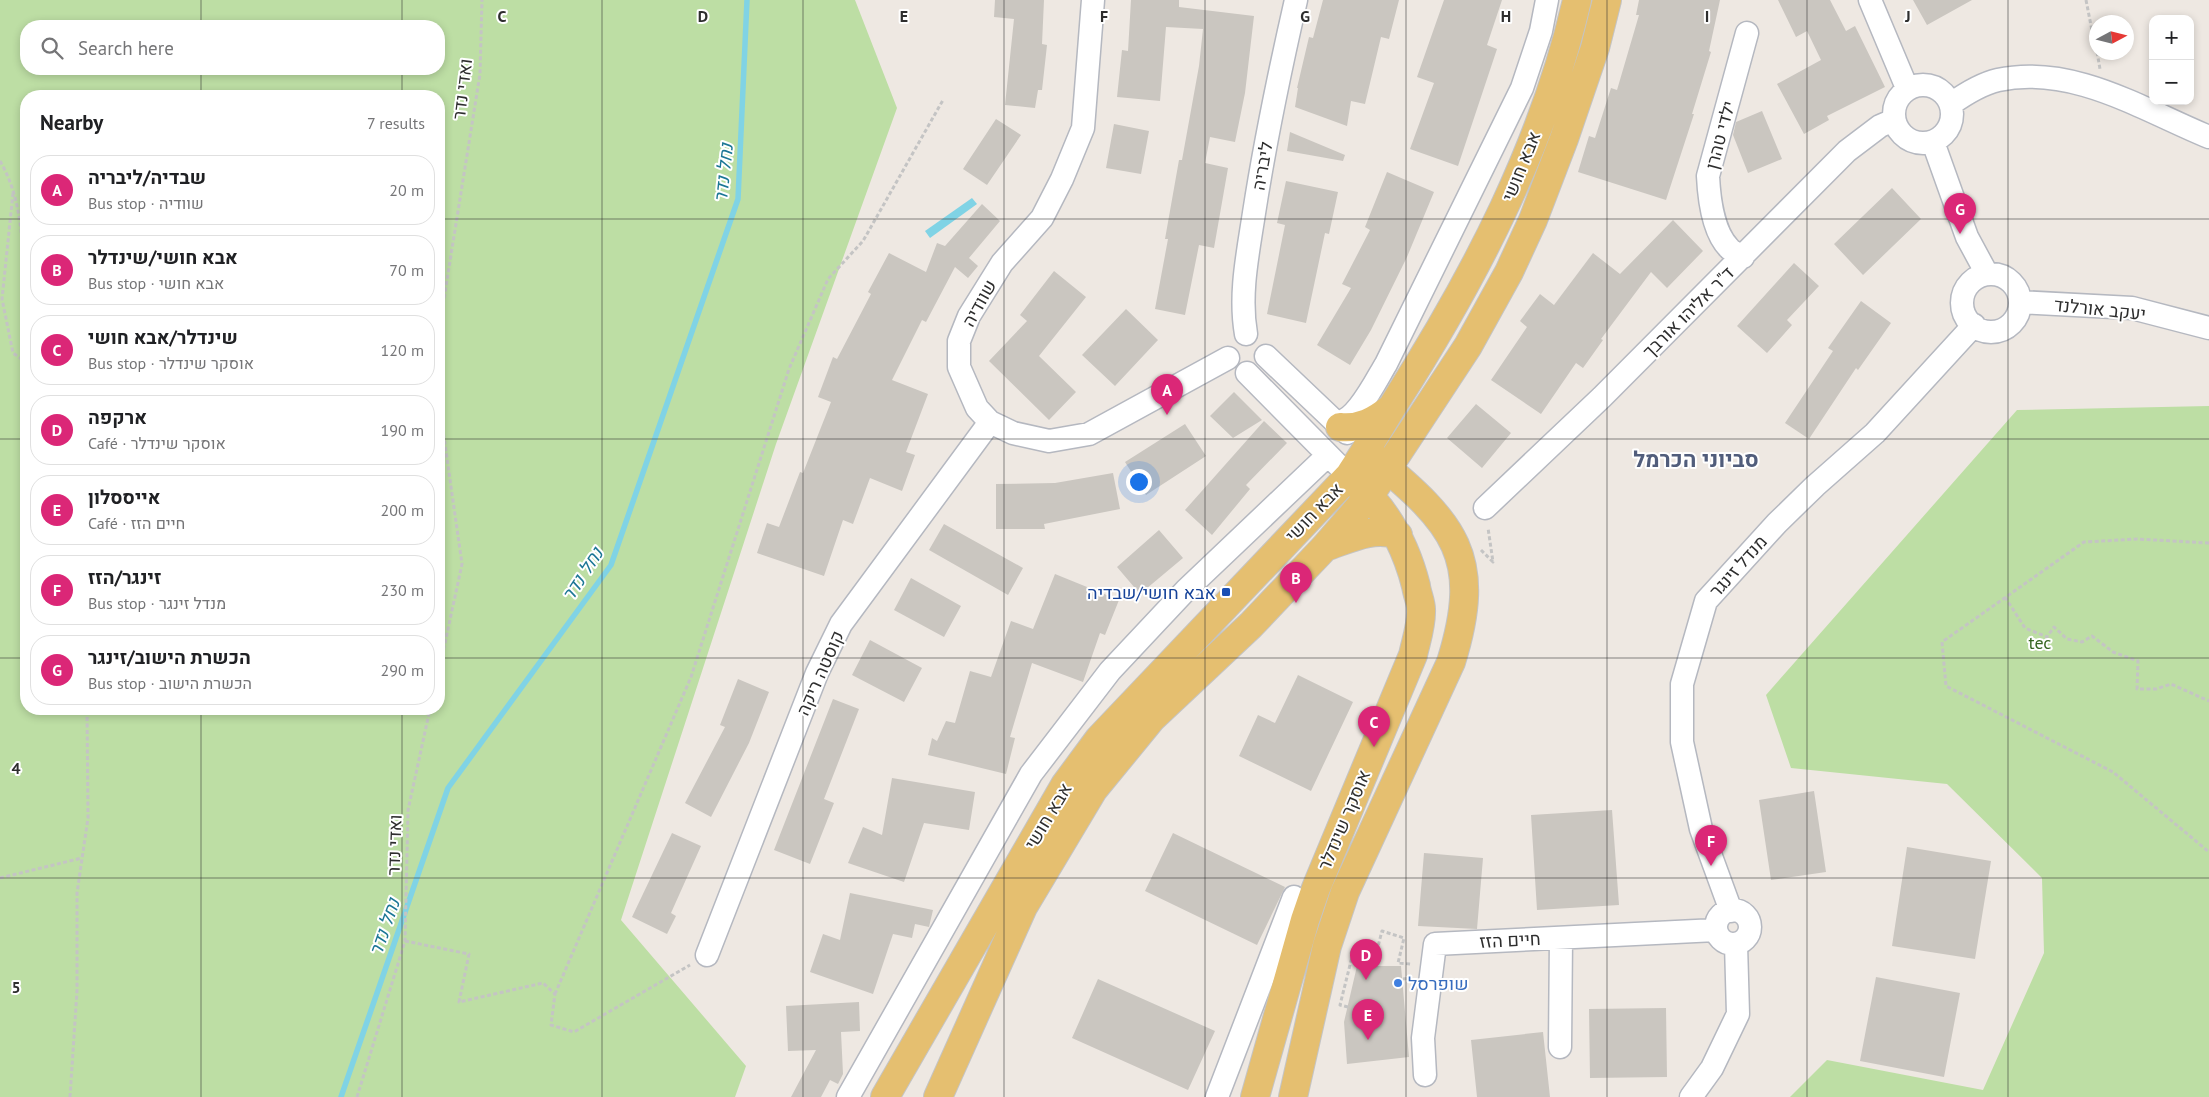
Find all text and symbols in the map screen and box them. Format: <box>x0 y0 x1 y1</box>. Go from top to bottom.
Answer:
text: C <box>498 6 507 26</box>
text: D <box>698 6 708 26</box>
text: E <box>900 6 908 26</box>
text: F <box>1100 6 1108 26</box>
text: G <box>1300 6 1310 26</box>
text: H <box>1501 6 1511 26</box>
text: I <box>1705 6 1709 26</box>
text: J <box>1904 6 1911 26</box>
north arrow <box>2089 15 2134 60</box>
map controls <box>2149 15 2194 105</box>
button: + <box>2149 15 2194 60</box>
search box <box>20 20 445 75</box>
icon: search <box>38 34 66 62</box>
text: Search here <box>78 36 174 60</box>
street label: ואדי נדר <box>447 57 477 121</box>
button: − <box>2149 60 2194 105</box>
street label: ילדי טהרן <box>1700 98 1740 172</box>
text: Nearby <box>40 109 103 136</box>
text: 7 results <box>367 113 425 133</box>
street label: אבא חושי <box>1497 128 1545 204</box>
street label: ליבריה <box>1246 140 1278 192</box>
water label: נחל נדר <box>708 141 738 204</box>
text: שבדיה/ליבריה <box>88 165 206 189</box>
text: A <box>52 180 62 200</box>
text: 20 m <box>389 180 424 200</box>
text: Bus stop · שוודיה <box>88 193 204 213</box>
pin: G <box>1944 193 1976 234</box>
text: אבא חושי/שינדלר <box>88 245 238 269</box>
text: B <box>52 260 62 280</box>
text: 70 m <box>389 260 424 280</box>
street label: ד"ר אליהו אורבך <box>1637 261 1739 363</box>
text: Bus stop · אבא חושי <box>88 273 224 293</box>
street label: שוודיה <box>957 275 1001 331</box>
street label: יעקב אורלנד <box>2053 293 2147 325</box>
text: שינדלר/אבא חושי <box>88 325 238 349</box>
text: C <box>53 340 61 360</box>
text: 120 m <box>381 340 424 360</box>
text: Bus stop · אוסקר שינדלר <box>88 353 254 373</box>
pin: A <box>1151 374 1183 415</box>
text: ארקפה <box>88 405 147 429</box>
text: D <box>52 420 62 440</box>
text: 190 m <box>381 420 424 440</box>
text: Café · אוסקר שינדלר <box>88 433 226 453</box>
district label: סביוני הכרמל <box>1633 445 1759 473</box>
your location <box>1126 469 1152 495</box>
street label: אבא חושי <box>1280 478 1348 546</box>
text: אייססלון <box>88 485 161 509</box>
text: E <box>53 500 61 520</box>
text: 200 m <box>381 500 424 520</box>
text: Café · חיים הזז <box>88 513 185 533</box>
street label: מנדל זינגר <box>1704 530 1772 602</box>
water label: נחל נדר <box>556 542 609 605</box>
pin: B <box>1280 562 1312 603</box>
text: זינגר/הזז <box>88 565 161 589</box>
text: F <box>53 580 61 600</box>
text: 230 m <box>381 580 424 600</box>
place label: אבא חושי/שבדיה <box>1087 581 1216 604</box>
marker: אבא חושי/שבדיה <box>1220 586 1232 598</box>
text: Bus stop · מנדל זינגר <box>88 593 226 613</box>
street label: קוסטה ריקה <box>791 627 849 719</box>
park label: tec <box>2029 631 2051 654</box>
text: הכשרת הישוב/זינגר <box>88 645 251 669</box>
text: G <box>52 660 62 680</box>
text: 290 m <box>381 660 424 680</box>
text: Bus stop · הכשרת הישוב <box>88 673 252 693</box>
pin: C <box>1358 706 1390 747</box>
text: 4 <box>11 758 21 778</box>
street label: אוסקר שינדלר <box>1313 766 1375 874</box>
street label: אבא חושי <box>1019 779 1077 853</box>
street label: ואדי נדר <box>381 814 407 876</box>
pin: F <box>1695 825 1727 866</box>
water label: נחל נדר <box>363 894 405 959</box>
street label: חיים הזז <box>1479 927 1541 953</box>
pin: D <box>1350 939 1382 980</box>
place label: שופרסל <box>1408 972 1468 995</box>
text: 5 <box>11 977 21 997</box>
marker: שופרסל <box>1392 977 1404 989</box>
pin: E <box>1352 999 1384 1040</box>

